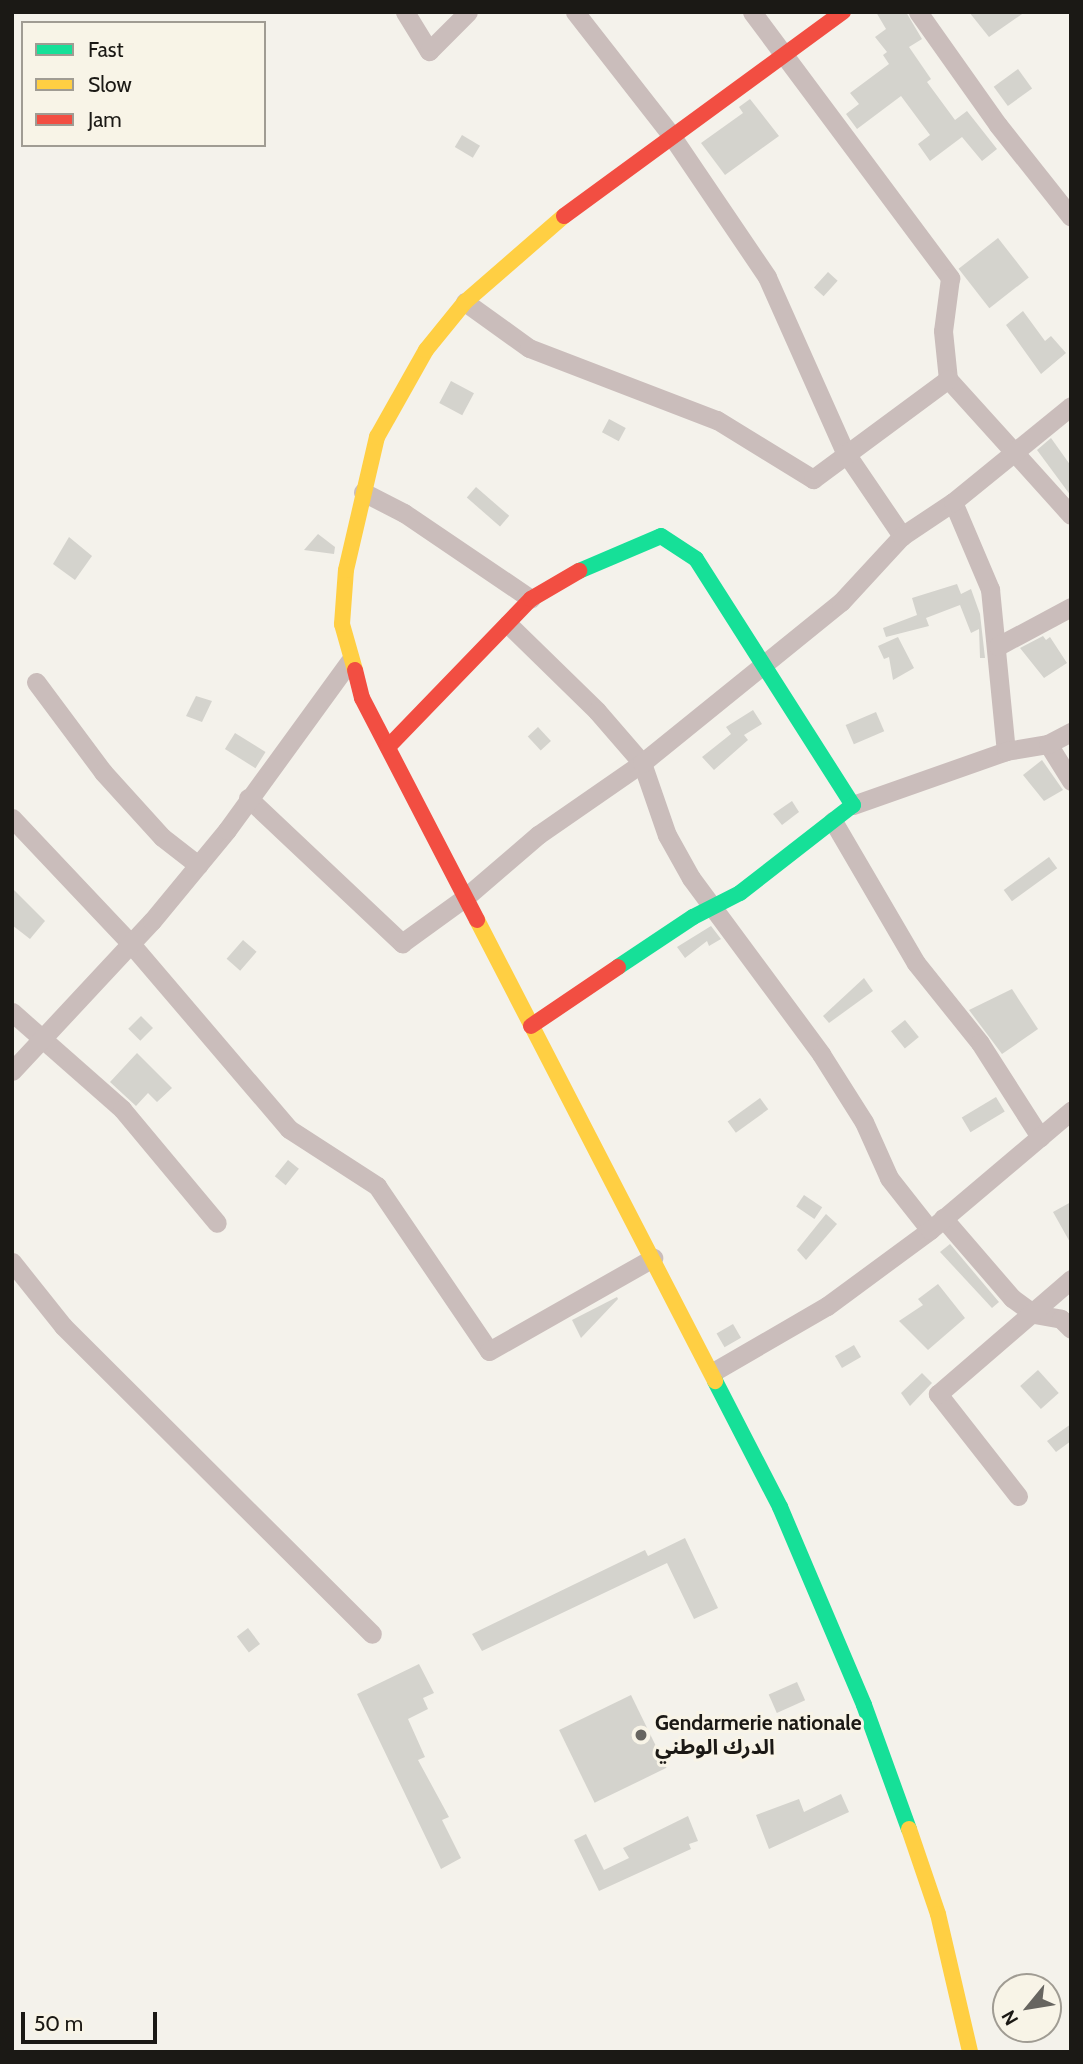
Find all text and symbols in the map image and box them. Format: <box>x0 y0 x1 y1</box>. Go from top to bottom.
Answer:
legend <box>21 21 266 147</box>
text: Fast <box>88 37 124 62</box>
text: Slow <box>88 72 132 97</box>
text: Jam <box>88 107 122 132</box>
place label: Gendarmerie nationale الدرك الوطني <box>655 1710 862 1760</box>
marker: Gendarmerie nationale الدرك الوطني <box>633 1727 649 1743</box>
north arrow <box>992 1973 1062 2043</box>
scale bar <box>24 1997 161 2041</box>
text: N <box>997 2006 1023 2029</box>
text: 50 m <box>34 2011 83 2036</box>

